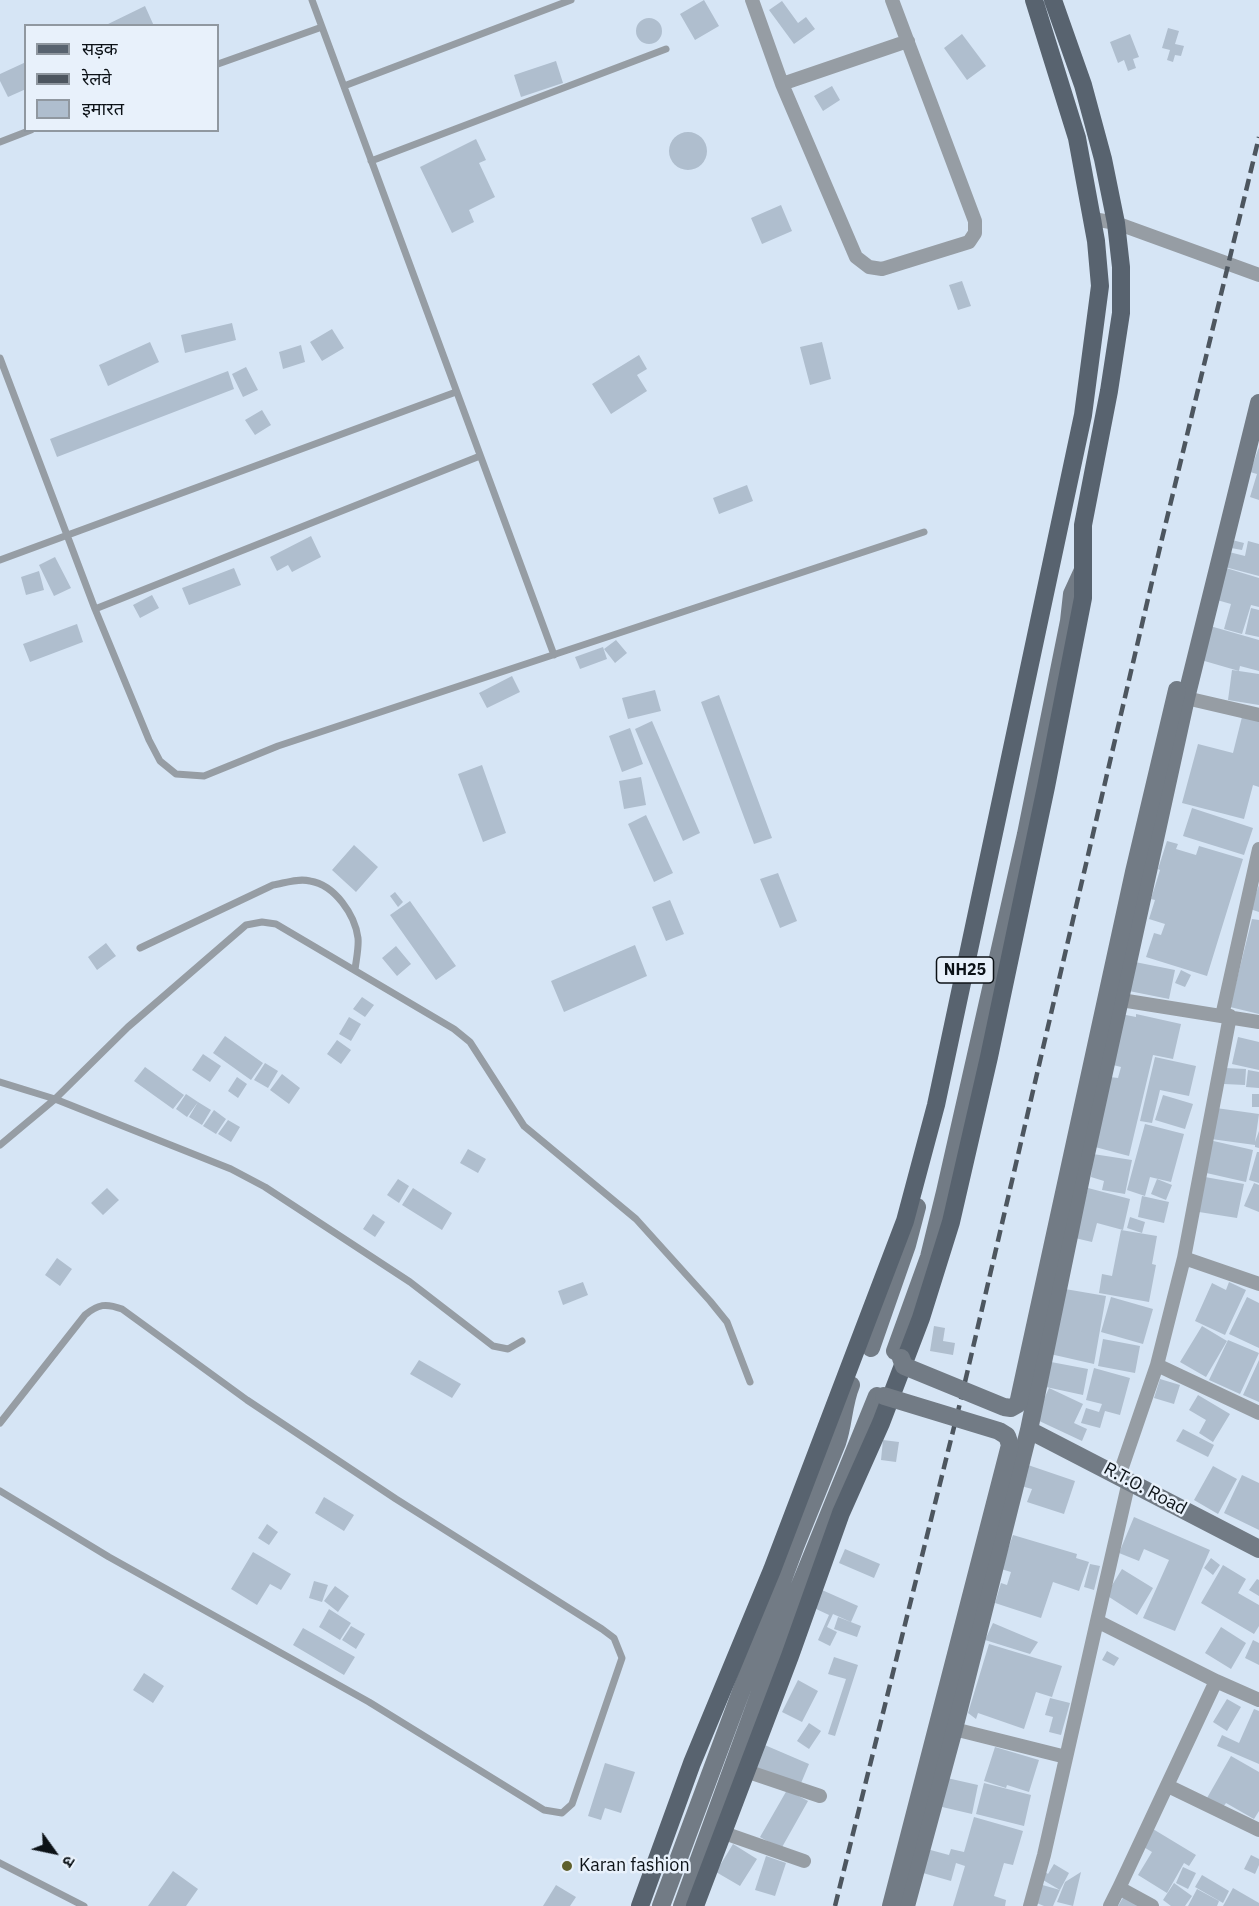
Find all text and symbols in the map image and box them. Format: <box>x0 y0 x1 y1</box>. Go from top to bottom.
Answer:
legend <box>24 24 219 132</box>
text: सड़क <box>82 37 118 60</box>
text: रेलवे <box>82 67 112 90</box>
text: इमारत <box>82 97 124 120</box>
road number: NH25 <box>936 957 994 983</box>
street label: R.T.O. Road <box>1100 1458 1190 1520</box>
north arrow <box>24 1822 84 1882</box>
text: उ <box>58 1852 80 1871</box>
place label: Karan fashion <box>579 1855 690 1877</box>
marker: Karan fashion <box>560 1859 574 1873</box>

